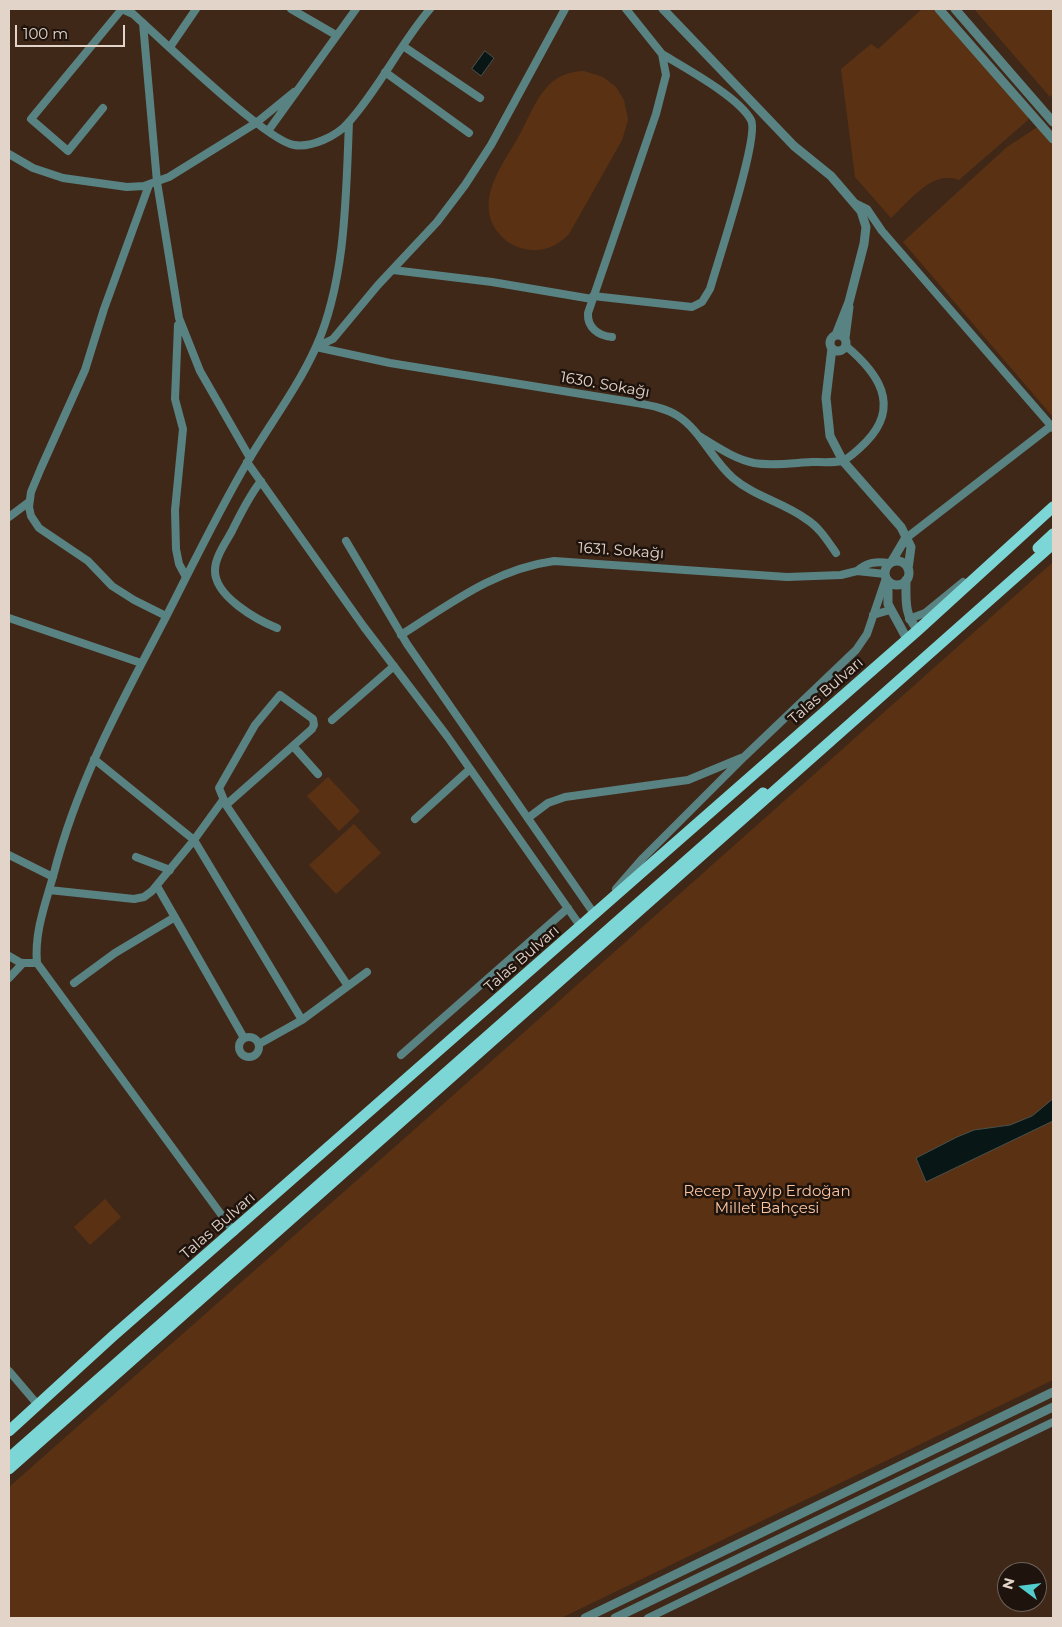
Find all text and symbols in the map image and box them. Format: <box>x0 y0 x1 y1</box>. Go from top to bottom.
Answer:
scale bar <box>18 15 128 47</box>
text: 100 m <box>23 24 68 43</box>
street label: 1630. Sokağı <box>559 368 651 402</box>
street label: 1631. Sokağı <box>577 539 665 563</box>
street label: Talas Bulvarı <box>785 654 867 728</box>
street label: Talas Bulvarı <box>481 922 563 996</box>
park label: Recep Tayyip Erdoğan Millet Bahçesi <box>683 1183 851 1218</box>
street label: Talas Bulvarı <box>177 1189 259 1263</box>
north arrow <box>997 1562 1047 1612</box>
text: N <box>998 1576 1019 1591</box>

